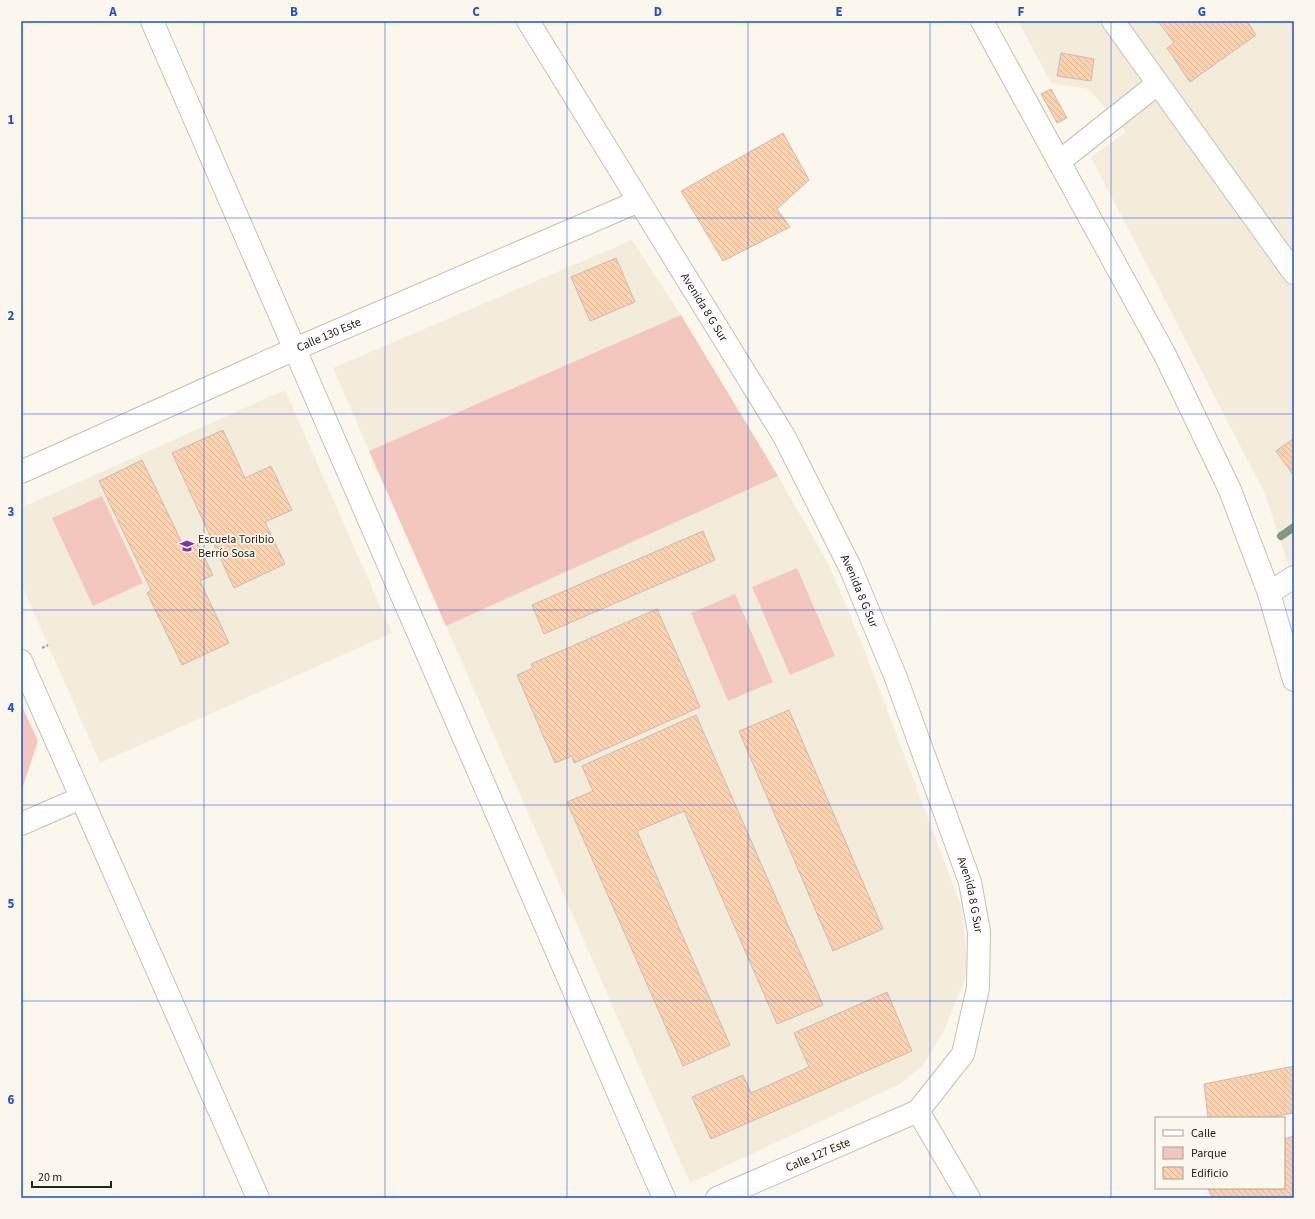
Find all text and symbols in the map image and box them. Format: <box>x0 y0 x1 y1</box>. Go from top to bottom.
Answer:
text: A <box>108 3 117 21</box>
text: B <box>290 3 298 21</box>
text: C <box>472 3 480 21</box>
text: D <box>654 3 662 21</box>
text: E <box>835 3 843 21</box>
text: F <box>1018 3 1025 21</box>
text: G <box>1198 3 1206 21</box>
text: 1 <box>8 111 15 129</box>
street label: Avenida 8 G Sur <box>677 269 733 345</box>
text: 2 <box>8 307 15 325</box>
street label: Calle 130 Este <box>294 313 364 356</box>
text: 3 <box>8 503 15 521</box>
place label: Escuela Toribio Berrío Sosa <box>198 531 274 562</box>
school or university icon: Escuela Toribio Berrío Sosa <box>179 538 195 554</box>
street label: Avenida 8 G Sur <box>836 551 883 631</box>
text: 4 <box>8 699 15 717</box>
street label: Avenida 8 G Sur <box>953 854 988 935</box>
text: 5 <box>8 895 15 913</box>
text: 6 <box>8 1091 15 1109</box>
legend <box>1155 1117 1285 1189</box>
text: Calle <box>1191 1125 1216 1142</box>
street label: Calle 127 Este <box>783 1134 853 1176</box>
text: Parque <box>1191 1145 1227 1162</box>
scale bar <box>32 1163 111 1189</box>
text: Edificio <box>1191 1165 1228 1182</box>
text: 20 m <box>38 1169 62 1186</box>

